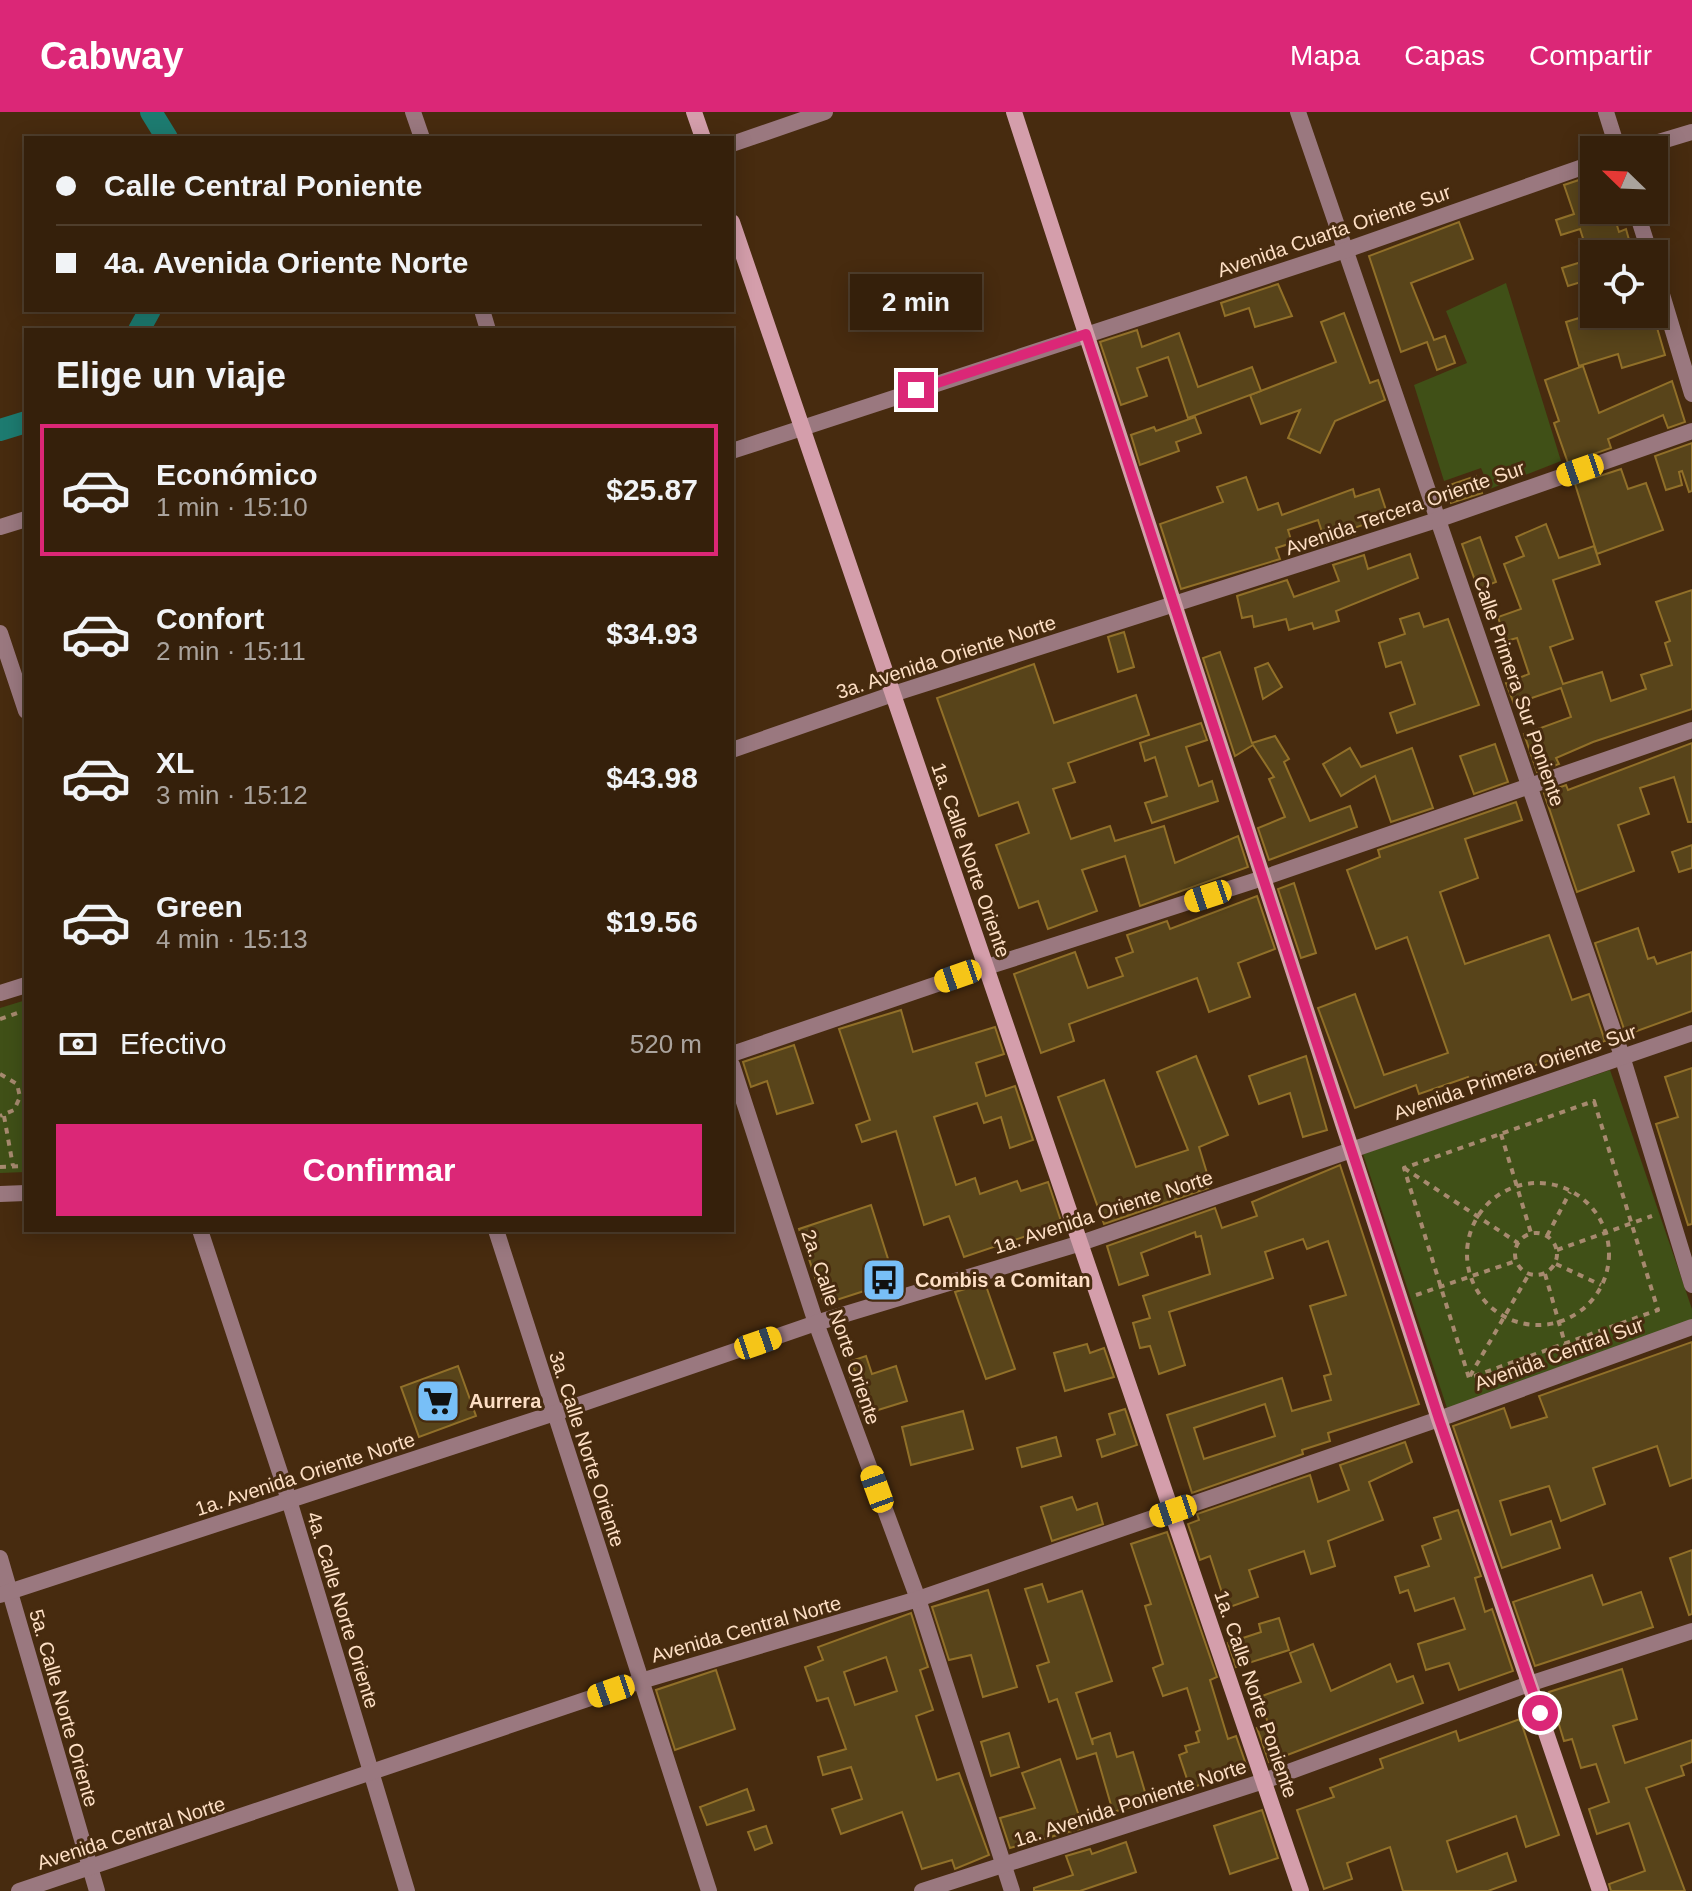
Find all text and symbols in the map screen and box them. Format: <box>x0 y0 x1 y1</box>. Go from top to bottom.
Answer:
text: Cabway <box>40 35 184 77</box>
text: Mapa <box>1290 40 1360 71</box>
text: Capas <box>1404 40 1485 71</box>
text: Compartir <box>1529 40 1652 71</box>
north arrow <box>1580 136 1668 224</box>
map controls <box>1580 136 1668 328</box>
text: Calle Central Poniente <box>104 169 422 202</box>
street label: Avenida Cuarta Oriente Sur <box>1214 181 1454 281</box>
button: locate <box>1580 240 1668 328</box>
text: 4a. Avenida Oriente Norte <box>104 246 469 279</box>
callout: 2 min <box>850 274 982 330</box>
text: 2 min <box>882 287 950 317</box>
text: Elige un viaje <box>56 355 286 396</box>
route end <box>898 372 934 408</box>
car <box>1553 451 1607 489</box>
icon: car <box>60 454 132 526</box>
street label: Avenida Tercera Oriente Sur <box>1282 457 1528 559</box>
text: Económico <box>156 458 318 491</box>
text: $25.87 <box>606 473 698 506</box>
text: 1 min · 15:10 <box>156 492 308 522</box>
street label: Calle Primera Sur Poniente <box>1469 573 1569 809</box>
icon: car <box>60 598 132 670</box>
text: Confort <box>156 602 264 635</box>
street label: 3a. Avenida Oriente Norte <box>833 611 1059 703</box>
text: $34.93 <box>606 617 698 650</box>
text: 2 min · 15:11 <box>156 636 306 666</box>
icon: car <box>60 742 132 814</box>
text: XL <box>156 746 194 779</box>
street label: 1a. Calle Norte Oriente <box>927 760 1015 960</box>
text: $43.98 <box>606 761 698 794</box>
text: 3 min · 15:12 <box>156 780 308 810</box>
car <box>1181 877 1235 915</box>
icon: car <box>60 886 132 958</box>
text: Green <box>156 890 243 923</box>
text: $19.56 <box>606 905 698 938</box>
text: 4 min · 15:13 <box>156 924 308 954</box>
car <box>931 957 985 995</box>
street label: Avenida Primera Oriente Sur <box>1391 1020 1640 1124</box>
icon: cash <box>56 1022 100 1066</box>
text: Efectivo <box>120 1027 227 1060</box>
text: 520 m <box>630 1029 702 1059</box>
button: Confirmar <box>56 1124 702 1216</box>
street label: 1a. Avenida Oriente Norte <box>990 1166 1216 1258</box>
street label: 2a. Calle Norte Oriente <box>797 1227 885 1427</box>
bus stop icon: Combis a Comitan <box>860 1256 908 1304</box>
place label: Combis a Comitan <box>915 1269 1091 1291</box>
street label: Avenida Central Sur <box>1471 1313 1647 1395</box>
car <box>731 1324 785 1362</box>
street label: 3a. Calle Norte Oriente <box>545 1348 629 1550</box>
supermarket icon: Aurrera <box>414 1377 462 1425</box>
place label: Aurrera <box>469 1390 542 1412</box>
street label: 1a. Avenida Oriente Norte <box>192 1428 418 1520</box>
car <box>858 1462 896 1516</box>
car <box>1146 1492 1200 1530</box>
street label: 4a. Calle Norte Oriente <box>303 1509 383 1711</box>
street label: 1a. Calle Norte Poniente <box>1210 1587 1302 1801</box>
street label: Avenida Central Norte <box>649 1591 843 1667</box>
street label: 5a. Calle Norte Oriente <box>25 1607 103 1809</box>
car <box>584 1672 638 1710</box>
route start <box>1522 1695 1558 1731</box>
street label: 1a. Avenida Poniente Norte <box>1011 1755 1249 1851</box>
street label: Avenida Central Norte <box>34 1792 228 1874</box>

